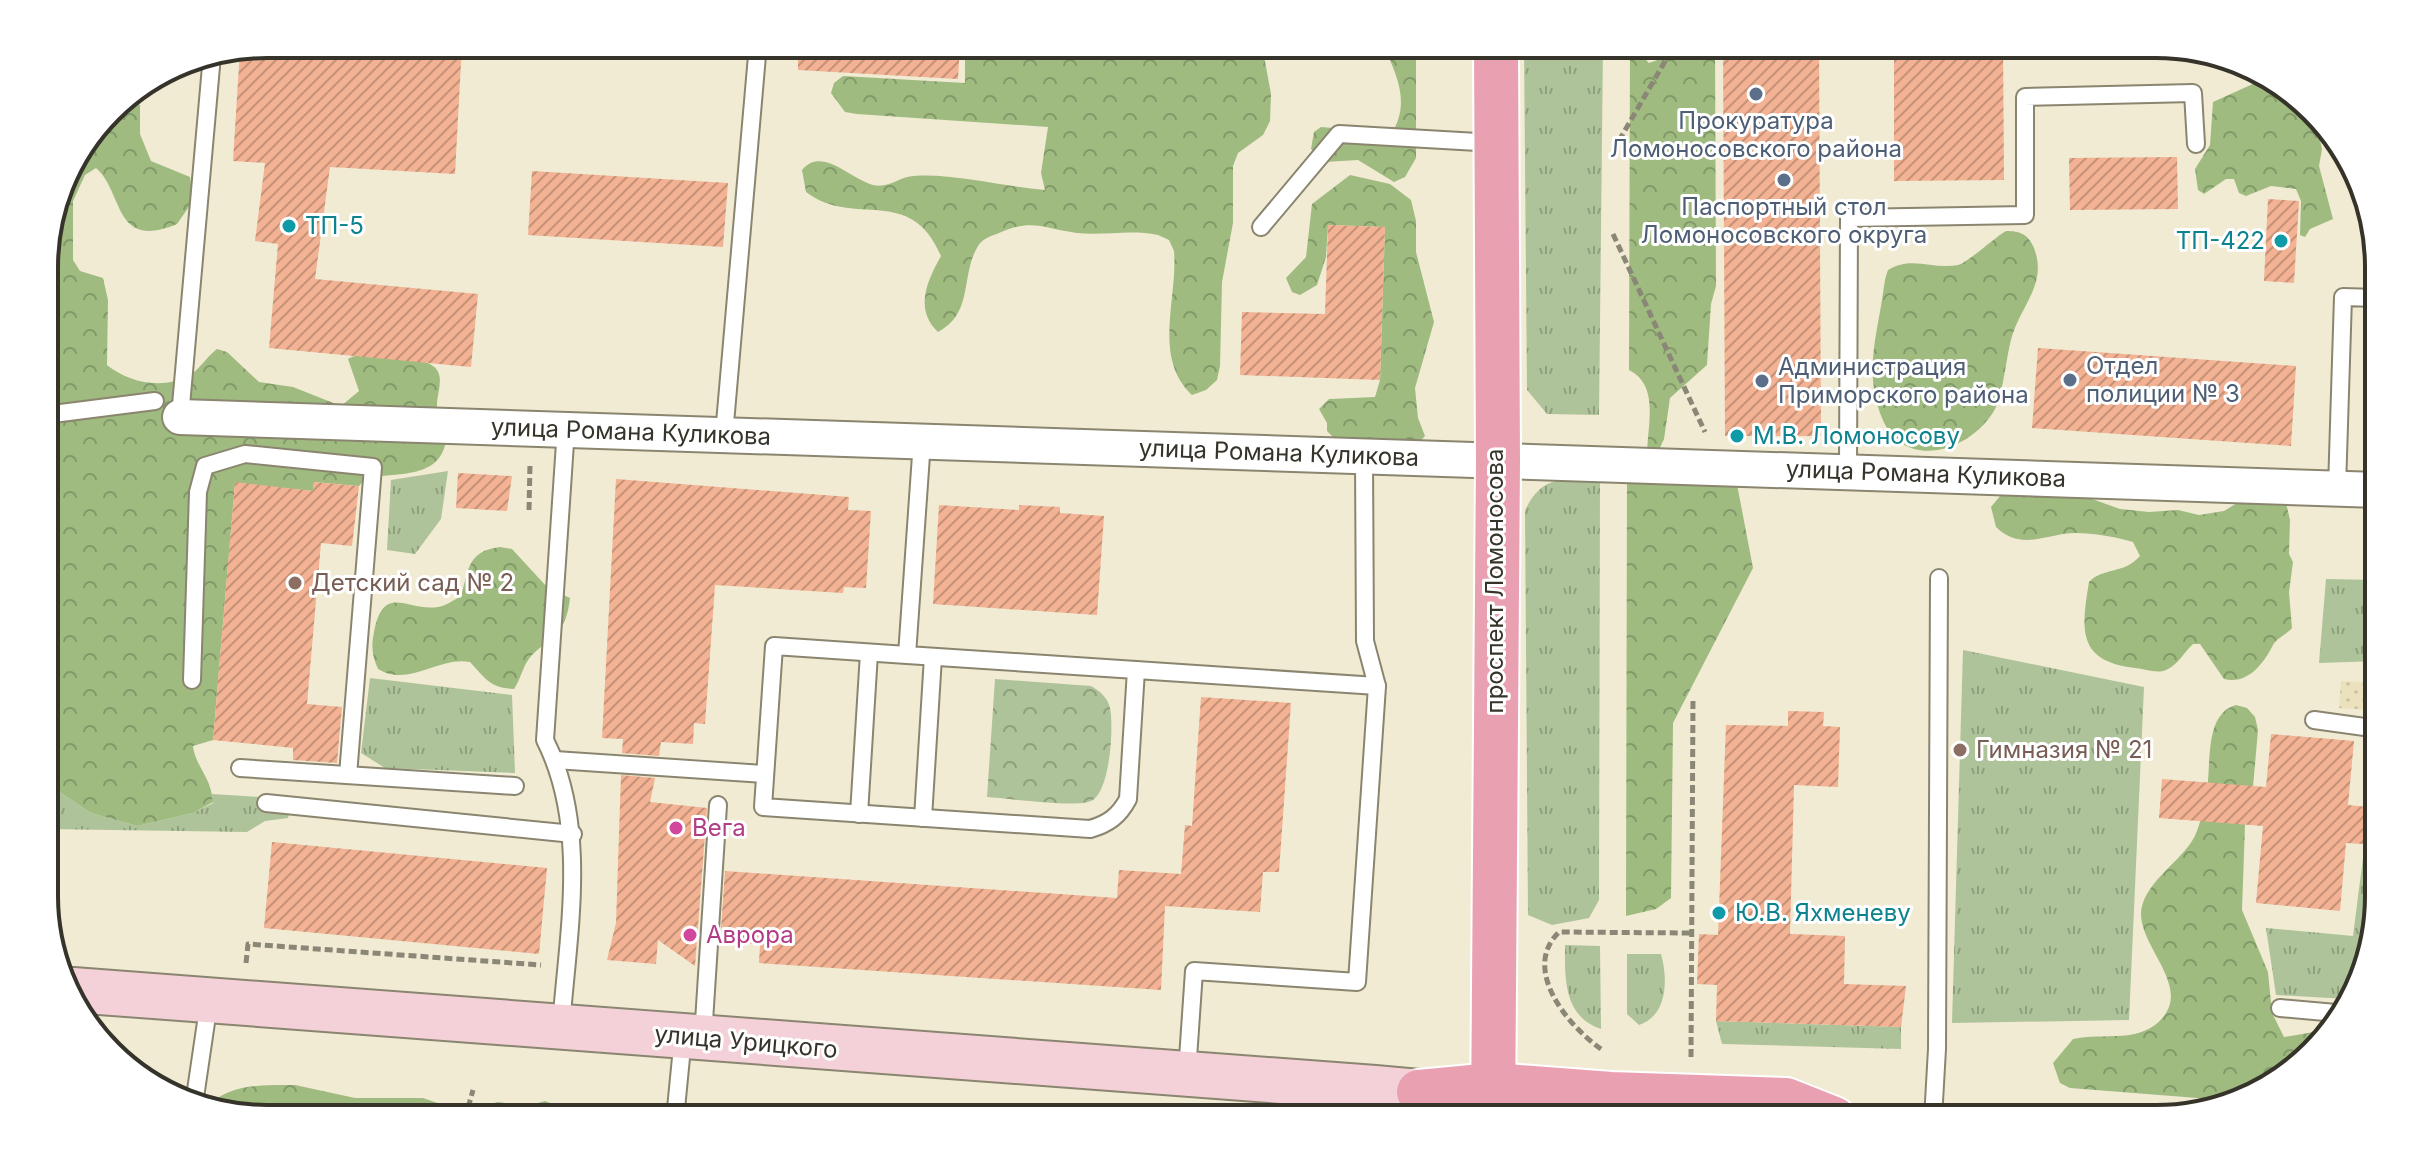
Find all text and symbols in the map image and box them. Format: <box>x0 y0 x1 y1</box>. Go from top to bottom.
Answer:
marker: Прокуратура Ломоносовского района <box>1747 85 1765 103</box>
place label: Прокуратура Ломоносовского района <box>1610 106 1902 163</box>
marker: Паспортный стол Ломоносовского округа <box>1775 171 1793 189</box>
place label: Паспортный стол Ломоносовского округа <box>1641 192 1927 249</box>
place label: ТП-5 <box>305 211 364 240</box>
marker: ТП-5 <box>280 217 298 235</box>
place label: ТП-422 <box>2176 226 2265 255</box>
marker: ТП-422 <box>2272 232 2290 250</box>
place label: Отдел полиции № 3 <box>2086 351 2240 408</box>
place label: Администрация Приморского района <box>1778 352 2029 409</box>
marker: Отдел полиции № 3 <box>2061 371 2079 389</box>
marker: Администрация Приморского района <box>1753 372 1771 390</box>
street label: улица Романа Куликова <box>490 412 772 451</box>
place label: М.В. Ломоносову <box>1753 421 1960 450</box>
marker: М.В. Ломоносову <box>1728 427 1746 445</box>
street label: улица Романа Куликова <box>1138 433 1420 472</box>
street label: проспект Ломоносова <box>1480 449 1509 713</box>
street label: улица Романа Куликова <box>1785 454 2067 493</box>
place label: Детский сад № 2 <box>311 568 514 597</box>
marker: Детский сад № 2 <box>286 574 304 592</box>
place label: Гимназия № 21 <box>1976 735 2152 764</box>
marker: Гимназия № 21 <box>1951 741 1969 759</box>
place label: Вега <box>692 813 746 842</box>
marker: Вега <box>667 819 685 837</box>
place label: Ю.В. Яхменеву <box>1735 898 1911 927</box>
marker: Ю.В. Яхменеву <box>1710 904 1728 922</box>
place label: Аврора <box>706 920 794 949</box>
marker: Аврора <box>681 926 699 944</box>
street label: улица Урицкого <box>653 1019 839 1064</box>

